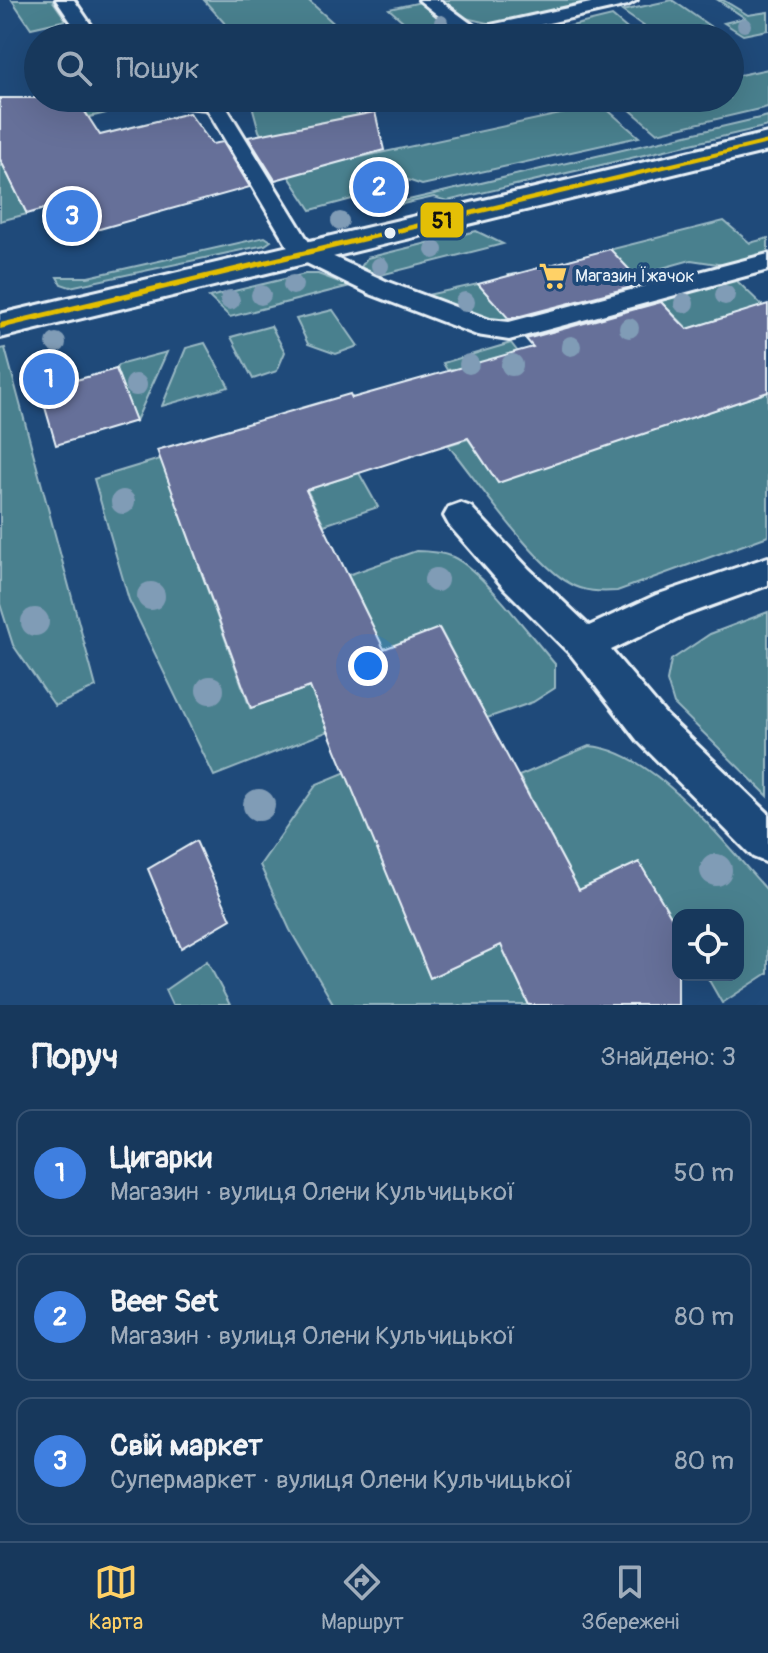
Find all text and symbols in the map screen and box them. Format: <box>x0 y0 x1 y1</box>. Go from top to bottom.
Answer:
search box <box>24 24 744 112</box>
icon: search <box>52 46 96 90</box>
text: Пошук <box>116 50 200 87</box>
pin: 2 <box>353 157 405 217</box>
pin: 3 <box>46 186 98 246</box>
line badge: 51 <box>419 201 465 239</box>
text: 51 <box>432 207 452 235</box>
unlabelled marker <box>382 225 398 241</box>
supermarket icon: Магазин Їжачок <box>538 261 568 291</box>
place label: Магазин Їжачок <box>575 265 695 288</box>
pin: 1 <box>23 349 75 409</box>
your location <box>348 646 388 686</box>
map controls <box>672 909 744 981</box>
button: locate <box>672 909 744 981</box>
text: Поруч <box>32 1036 118 1079</box>
text: Знайдено: 3 <box>600 1041 736 1073</box>
text: Цигарки <box>110 1139 212 1176</box>
text: 1 <box>55 1157 65 1189</box>
text: 50 m <box>673 1157 734 1189</box>
text: Магазин · вулиця Олени Кульчицької <box>110 1176 516 1208</box>
text: Beer Set <box>110 1283 218 1320</box>
text: 2 <box>53 1301 67 1333</box>
text: 80 m <box>674 1301 734 1333</box>
text: Магазин · вулиця Олени Кульчицької <box>110 1320 516 1352</box>
text: Свій маркет <box>110 1427 263 1464</box>
text: 3 <box>53 1445 67 1477</box>
text: 80 m <box>674 1445 734 1477</box>
text: Супермаркет · вулиця Олени Кульчицької <box>110 1464 573 1496</box>
tab: Карта <box>89 1560 143 1636</box>
tab: Маршрут <box>321 1560 404 1636</box>
tab: Збережені <box>581 1560 679 1636</box>

